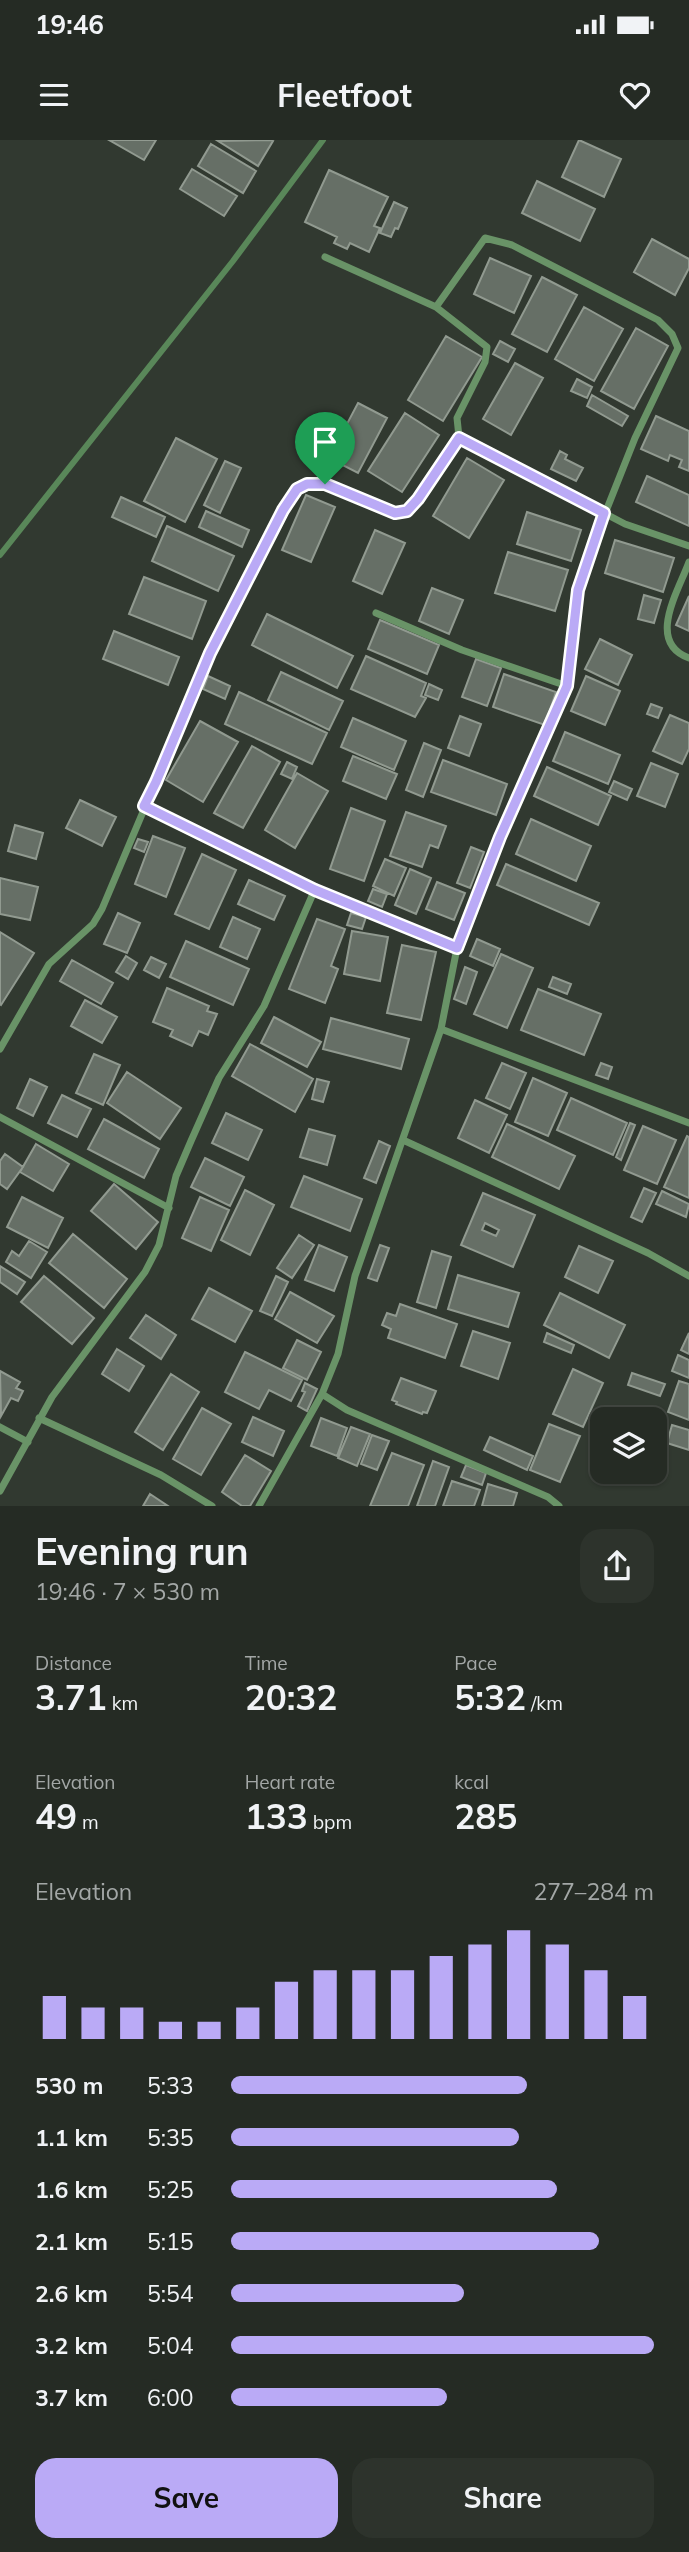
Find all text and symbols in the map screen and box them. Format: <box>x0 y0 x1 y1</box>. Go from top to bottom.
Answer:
text: 19:46 <box>35 8 104 41</box>
text: Fleetfoot <box>277 75 412 115</box>
icon: menu <box>35 76 73 114</box>
icon: heart <box>616 76 654 114</box>
pin <box>295 412 355 484</box>
icon: arrive <box>306 423 344 461</box>
map controls <box>590 1407 667 1484</box>
button: layers <box>590 1407 667 1484</box>
text: Evening run <box>35 1527 249 1575</box>
button: share <box>580 1529 654 1603</box>
text: 19:46 · 7 × 530 m <box>35 1577 220 1606</box>
text: Distance <box>35 1651 112 1675</box>
text: Time <box>245 1651 288 1675</box>
text: Pace <box>454 1651 497 1675</box>
text: 3.71 <box>35 1675 107 1719</box>
text: 20:32 <box>245 1675 337 1719</box>
text: 5:32 <box>454 1675 526 1719</box>
text: km <box>107 1691 138 1715</box>
text: /km <box>526 1691 563 1715</box>
text: Elevation <box>35 1770 115 1794</box>
text: Heart rate <box>245 1770 335 1794</box>
text: kcal <box>454 1770 489 1794</box>
text: 49 <box>35 1794 77 1838</box>
text: 133 <box>245 1794 308 1838</box>
text: 285 <box>454 1794 517 1838</box>
text: m <box>77 1810 99 1834</box>
text: bpm <box>308 1810 352 1834</box>
text: Elevation <box>35 1877 132 1906</box>
text: 277–284 m <box>533 1877 654 1906</box>
text: 530 m <box>35 2071 103 2100</box>
text: 5:33 <box>147 2071 194 2100</box>
text: 1.1 km <box>35 2123 108 2152</box>
text: 5:35 <box>147 2123 194 2152</box>
text: 1.6 km <box>35 2175 108 2204</box>
text: 5:25 <box>147 2175 194 2204</box>
text: 2.1 km <box>35 2227 108 2256</box>
text: 5:15 <box>147 2227 194 2256</box>
text: 2.6 km <box>35 2279 108 2308</box>
text: 5:54 <box>147 2279 194 2308</box>
text: 3.2 km <box>35 2331 108 2360</box>
text: 5:04 <box>147 2331 194 2360</box>
text: 3.7 km <box>35 2383 108 2412</box>
text: 6:00 <box>147 2383 194 2412</box>
button: Save <box>35 2458 338 2538</box>
button: Share <box>352 2458 654 2538</box>

